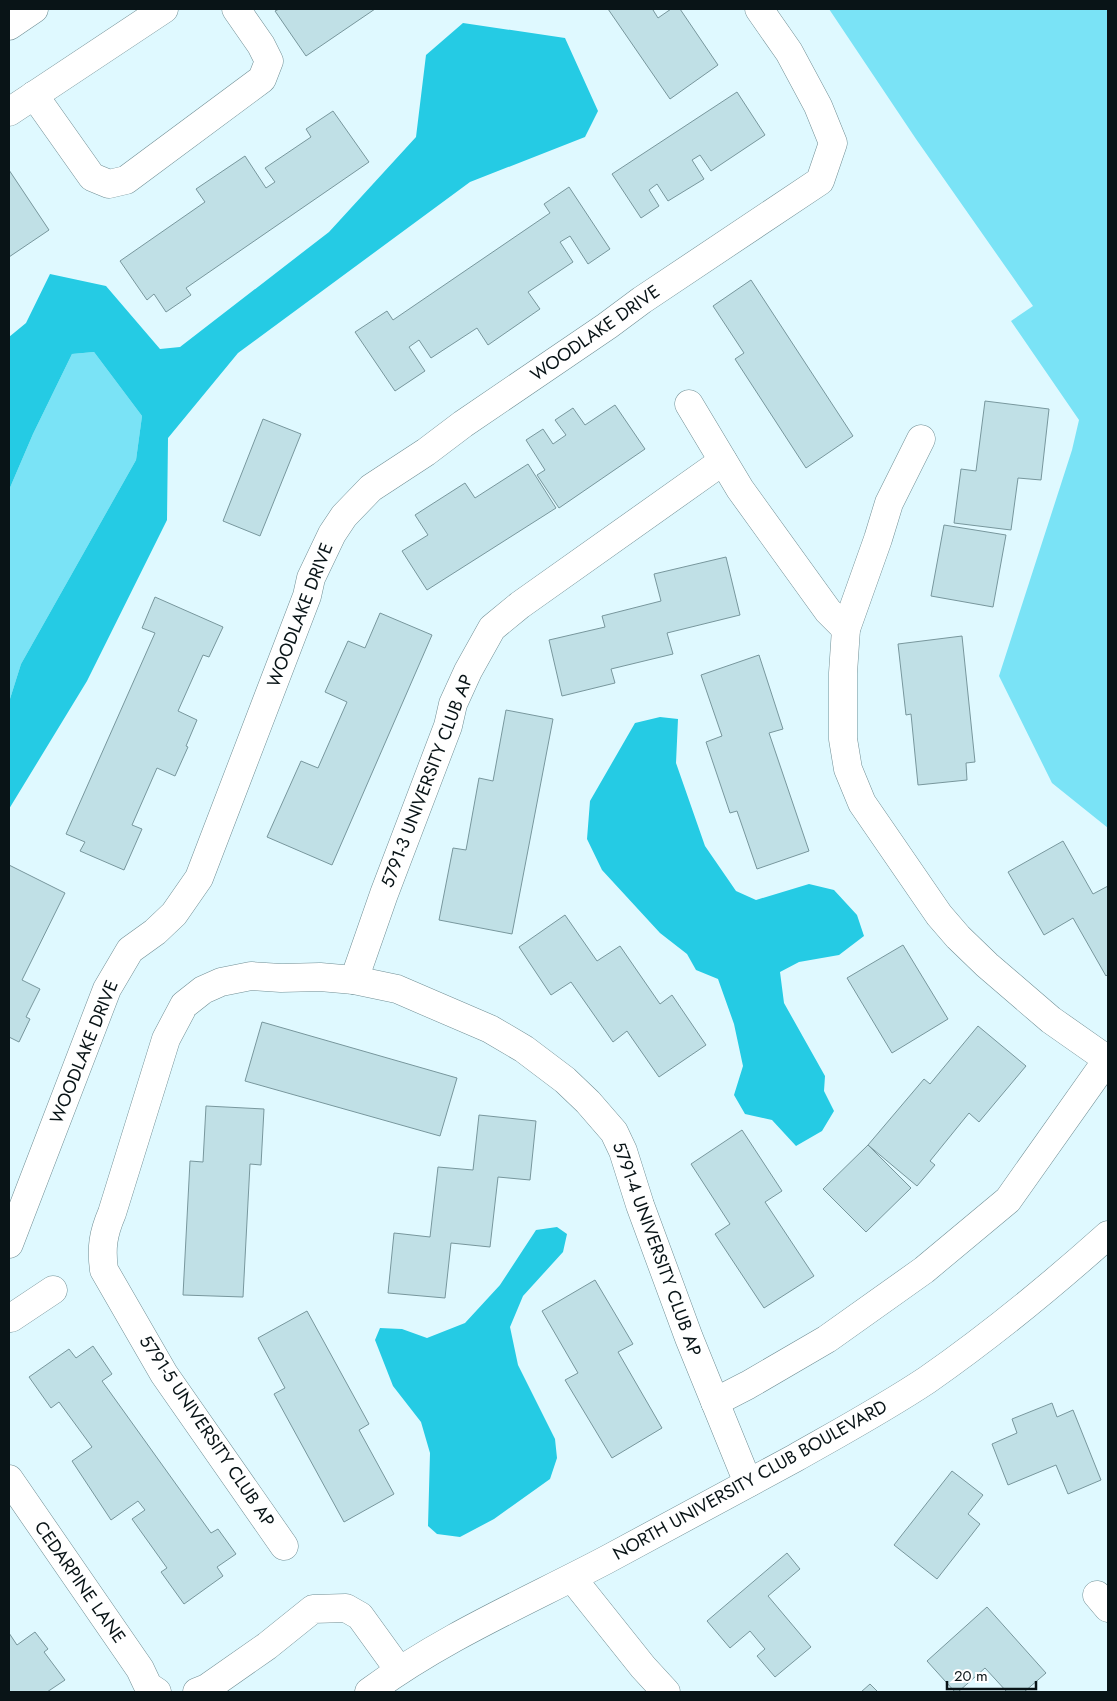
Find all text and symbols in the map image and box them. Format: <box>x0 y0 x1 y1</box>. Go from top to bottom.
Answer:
street label: WOODLAKE DRIVE <box>525 279 665 387</box>
street label: WOODLAKE DRIVE <box>260 539 340 691</box>
street label: 5791-3 UNIVERSITY CLUB AP <box>374 671 480 891</box>
street label: WOODLAKE DRIVE <box>43 976 125 1128</box>
street label: 5791-4 UNIVERSITY CLUB AP <box>606 1138 708 1360</box>
street label: 5791-5 UNIVERSITY CLUB AP <box>133 1330 281 1532</box>
street label: NORTH UNIVERSITY CLUB BOULEVARD <box>608 1393 892 1567</box>
street label: CEDARPINE LANE <box>28 1516 132 1648</box>
scale bar <box>947 1658 1036 1690</box>
text: 20 m <box>954 1665 988 1687</box>

